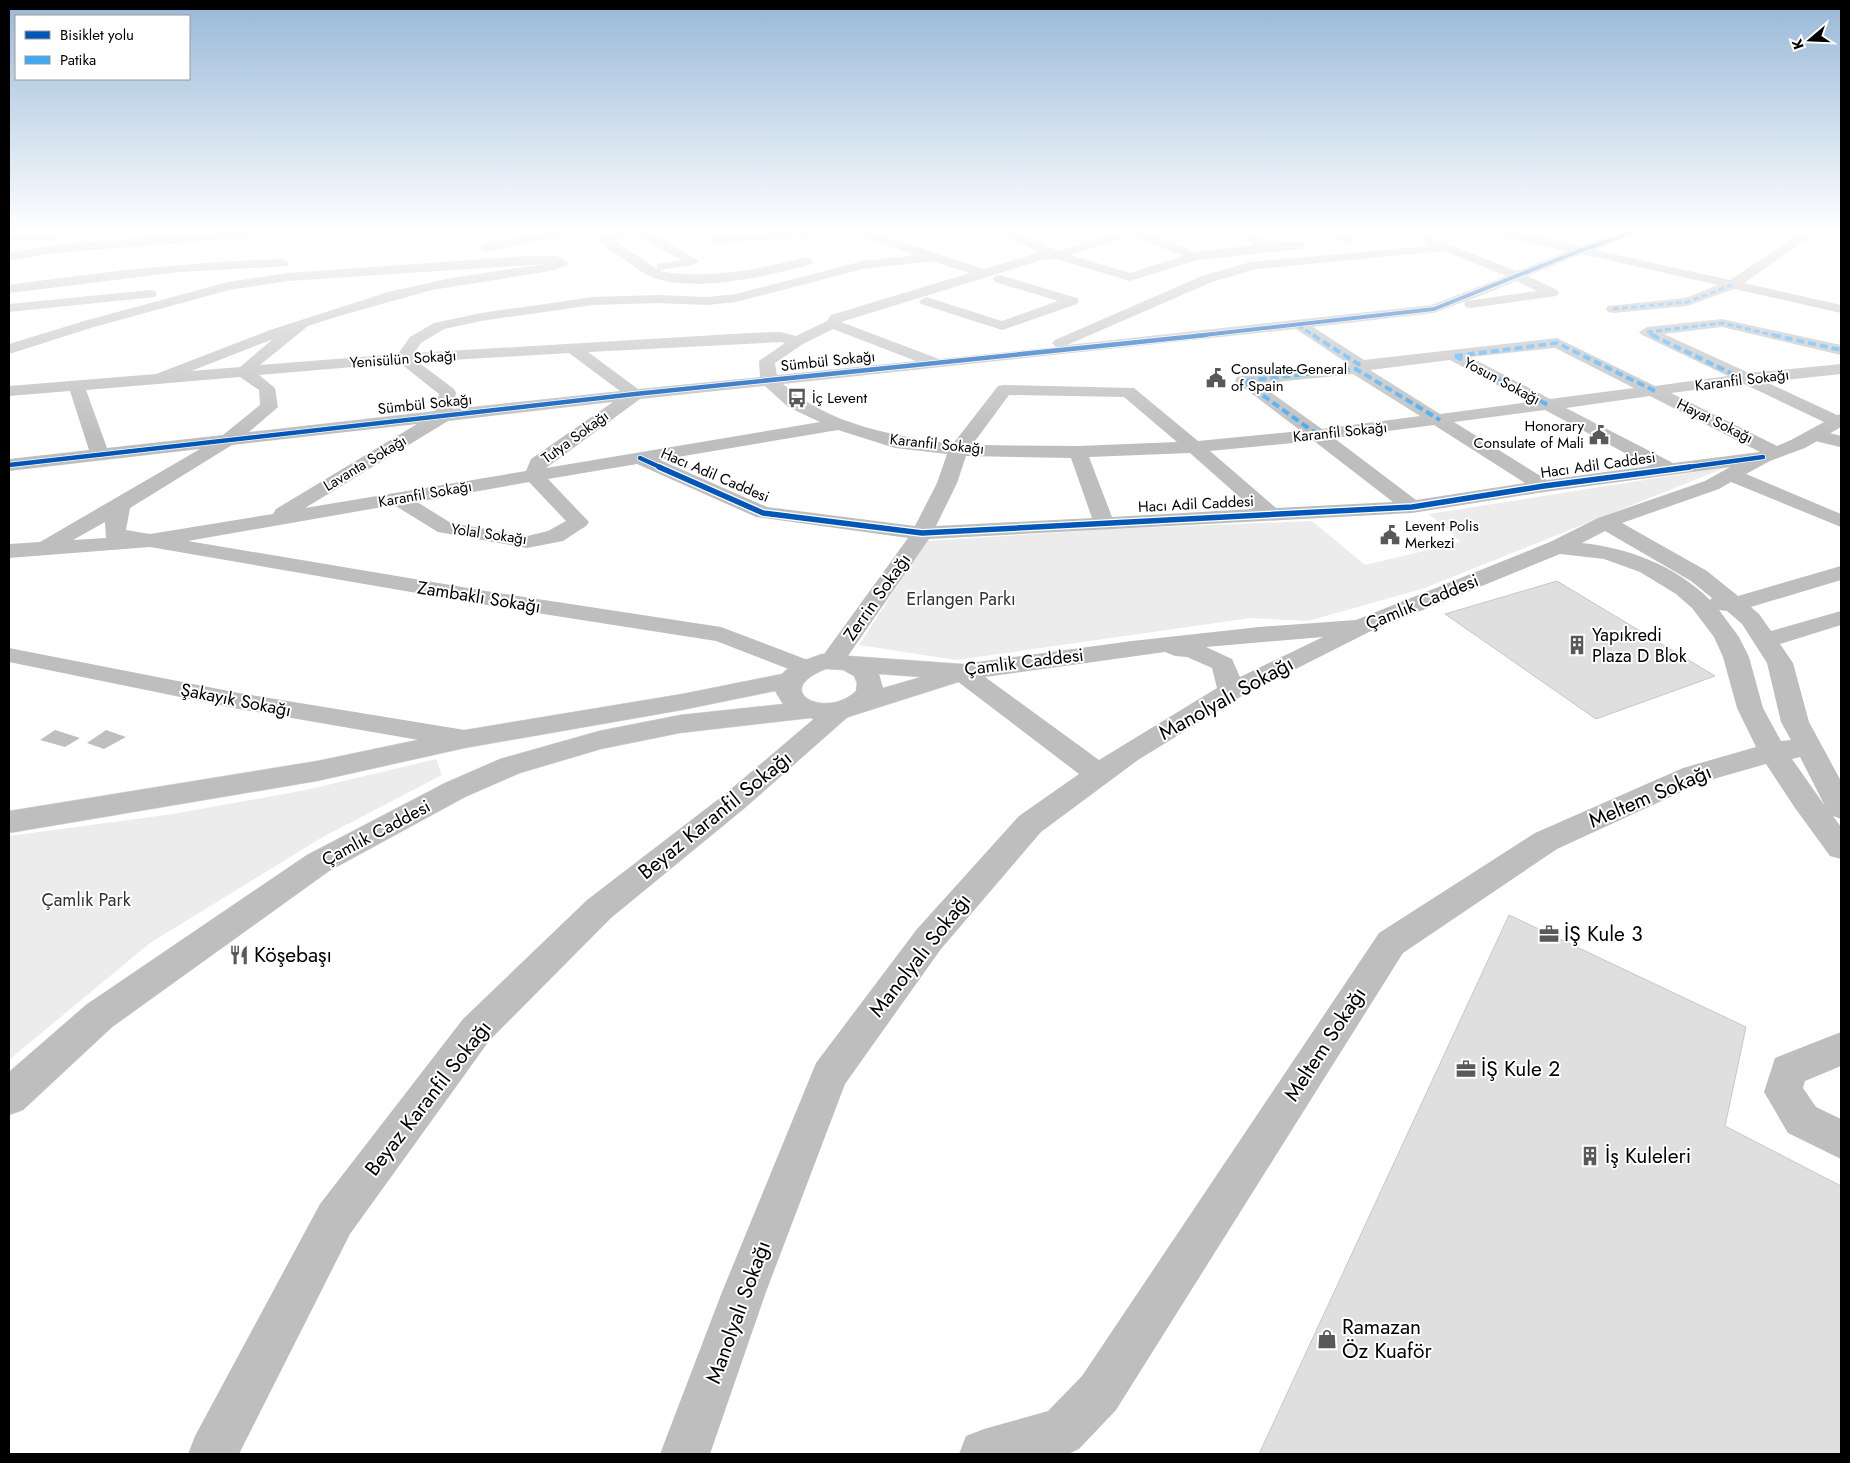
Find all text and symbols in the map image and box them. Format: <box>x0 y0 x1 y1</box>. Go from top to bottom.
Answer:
legend <box>15 15 190 80</box>
north arrow <box>1785 15 1835 65</box>
text: Bisiklet yolu <box>60 24 134 46</box>
text: K <box>1787 36 1809 52</box>
text: Patika <box>60 49 96 71</box>
street label: Yenisülün Sokağı <box>349 344 457 374</box>
street label: Sümbül Sokağı <box>780 345 876 377</box>
street label: Yosun Sokağı <box>1460 352 1544 410</box>
place label: Consulate-General of Spain <box>1231 358 1347 397</box>
street label: Karanfil Sokağı <box>1694 363 1790 397</box>
public building icon: Consulate-General of Spain <box>1205 367 1227 389</box>
bus stop icon: İç Levent <box>786 387 808 409</box>
place label: İç Levent <box>812 387 868 409</box>
street label: Sümbül Sokağı <box>377 388 473 420</box>
street label: Hayat Sokağı <box>1673 393 1757 449</box>
street label: Tutya Sokağı <box>537 405 613 469</box>
place label: Honorary Consulate of Mali <box>1474 415 1584 454</box>
street label: Karanfil Sokağı <box>1292 416 1388 448</box>
public building icon: Honorary Consulate of Mali <box>1588 424 1610 446</box>
street label: Karanfil Sokağı <box>889 428 985 460</box>
street label: Lavanta Sokağı <box>319 429 411 497</box>
street label: Hacı Adil Caddesi <box>657 442 773 508</box>
street label: Hacı Adil Caddesi <box>1539 446 1657 484</box>
street label: Karanfil Sokağı <box>376 475 474 513</box>
street label: Hacı Adil Caddesi <box>1137 490 1255 518</box>
place label: Levent Polis Merkezi <box>1405 515 1479 554</box>
street label: Yolal Sokağı <box>450 518 528 550</box>
public building icon: Levent Polis Merkezi <box>1379 524 1401 546</box>
street label: Zerrin Sokağı <box>837 548 917 646</box>
street label: Çamlık Caddesi <box>1362 567 1482 637</box>
street label: Zambaklı Sokağı <box>415 574 543 620</box>
park label: Erlangen Parkı <box>906 586 1016 612</box>
place label: Yapıkredi Plaza D Blok <box>1592 622 1687 669</box>
building icon: Yapıkredi Plaza D Blok <box>1566 634 1588 656</box>
street label: Çamlık Caddesi <box>963 642 1085 682</box>
street label: Manolyalı Sokağı <box>1153 648 1299 748</box>
street label: Şakayık Sokağı <box>178 677 294 723</box>
street label: Beyaz Karanfil Sokağı <box>632 744 798 886</box>
street label: Meltem Sokağı <box>1584 757 1716 835</box>
street label: Çamlık Caddesi <box>317 793 435 873</box>
park label: Çamlık Park <box>41 887 131 913</box>
street label: Manolyalı Sokağı <box>862 887 978 1023</box>
place label: İŞ Kule 3 <box>1564 919 1643 949</box>
office icon: İŞ Kule 3 <box>1538 923 1560 945</box>
place label: Köşebaşı <box>254 940 332 970</box>
restaurant icon: Köşebaşı <box>228 944 250 966</box>
street label: Meltem Sokağı <box>1277 981 1373 1107</box>
street label: Beyaz Karanfil Sokağı <box>358 1014 498 1182</box>
place label: İŞ Kule 2 <box>1481 1054 1560 1084</box>
office icon: İŞ Kule 2 <box>1455 1058 1477 1080</box>
place label: İş Kuleleri <box>1605 1141 1691 1171</box>
building icon: İş Kuleleri <box>1579 1145 1601 1167</box>
street label: Manolyalı Sokağı <box>698 1236 778 1388</box>
place label: Ramazan Öz Kuaför <box>1342 1312 1432 1366</box>
shop icon: Ramazan Öz Kuaför <box>1316 1328 1338 1350</box>

